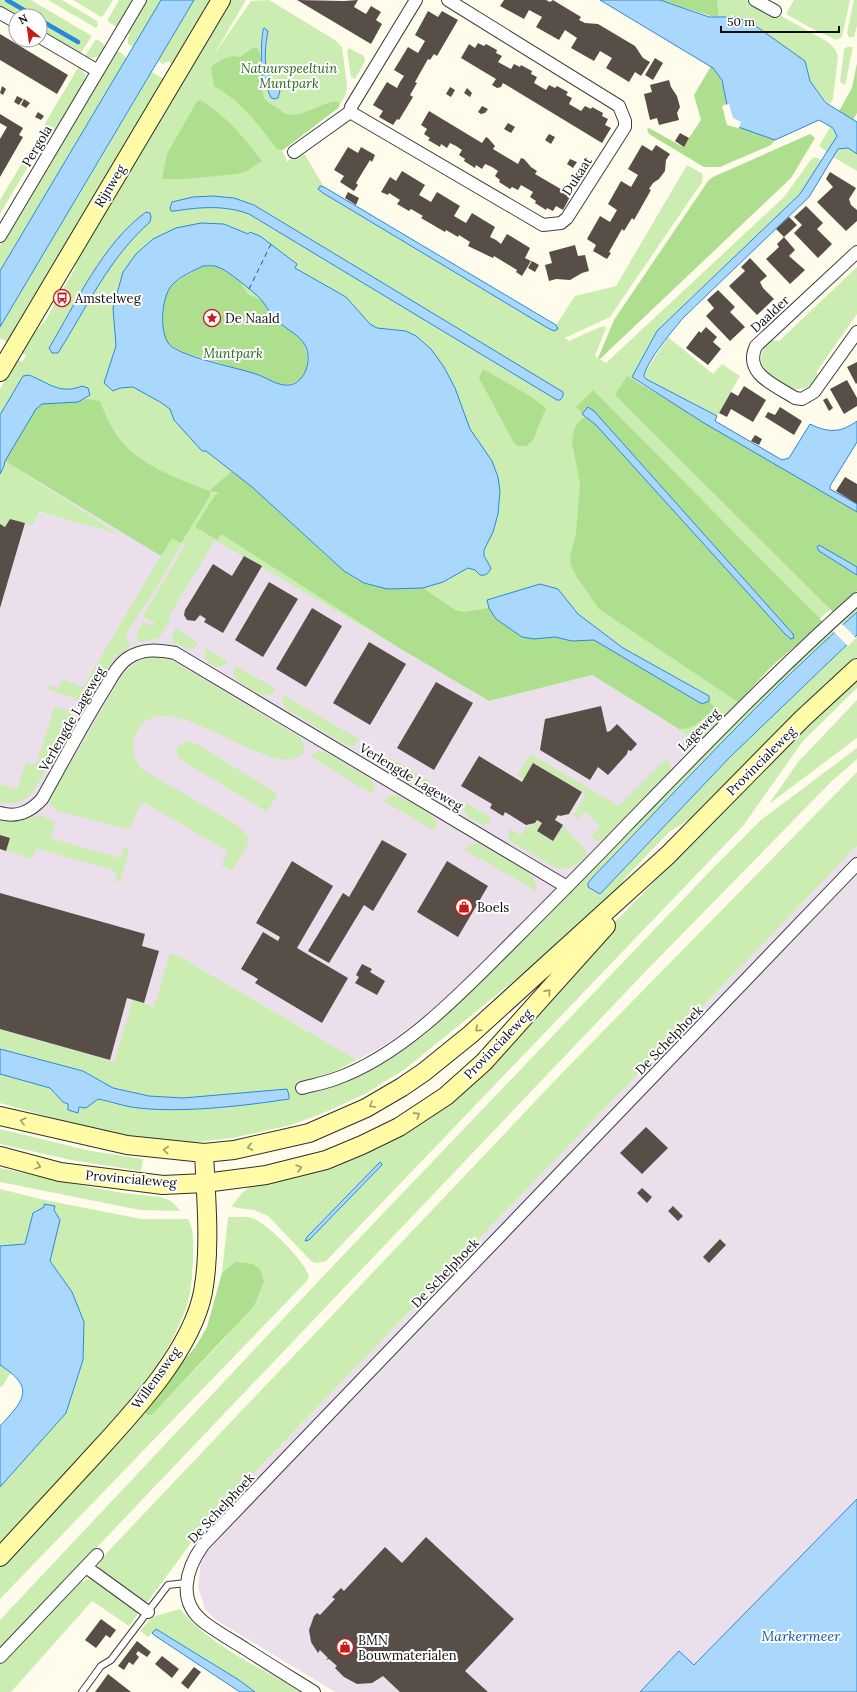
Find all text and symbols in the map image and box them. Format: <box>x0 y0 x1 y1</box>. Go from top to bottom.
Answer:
north arrow <box>8 8 48 48</box>
scale bar <box>721 8 839 34</box>
text: N <box>16 11 31 27</box>
text: 50 m <box>727 14 755 29</box>
park label: Natuurspeeltuin Muntpark <box>241 60 337 92</box>
street label: Pergola <box>18 122 56 170</box>
street label: Dukaat <box>558 153 596 199</box>
street label: Rijnweg <box>91 161 130 211</box>
bus stop icon: Amstelweg <box>52 288 72 308</box>
place label: Amstelweg <box>74 290 142 307</box>
street label: Daalder <box>747 291 793 336</box>
place icon: De Naald <box>202 308 222 328</box>
place label: De Naald <box>225 310 280 327</box>
park label: Muntpark <box>203 345 263 362</box>
street label: Verlengde Lageweg <box>35 663 109 775</box>
street label: Lageweg <box>674 704 724 755</box>
street label: Provincialeweg <box>723 722 800 799</box>
street label: Verlengde Lageweg <box>355 739 466 815</box>
shop icon: Boels <box>454 897 474 917</box>
place label: Boels <box>477 899 509 916</box>
one-way arrow <box>543 989 550 996</box>
street label: De Schelphoek <box>632 1002 706 1078</box>
street label: Provincialeweg <box>460 1005 536 1083</box>
one-way arrow <box>475 1024 482 1031</box>
one-way arrow <box>369 1100 376 1107</box>
one-way arrow <box>413 1112 420 1120</box>
one-way arrow <box>19 1117 26 1126</box>
one-way arrow <box>247 1142 253 1150</box>
one-way arrow <box>162 1146 169 1155</box>
one-way arrow <box>34 1161 41 1170</box>
one-way arrow <box>296 1164 302 1172</box>
street label: Provincialeweg <box>85 1167 178 1192</box>
street label: De Schelphoek <box>408 1235 482 1311</box>
street label: Willemsweg <box>128 1343 185 1412</box>
street label: De Schelphoek <box>184 1469 258 1547</box>
water label: Markermeer <box>762 1627 841 1645</box>
place label: BMN Bouwmaterialen <box>358 1632 457 1664</box>
shop icon: BMN Bouwmaterialen <box>335 1637 355 1657</box>

